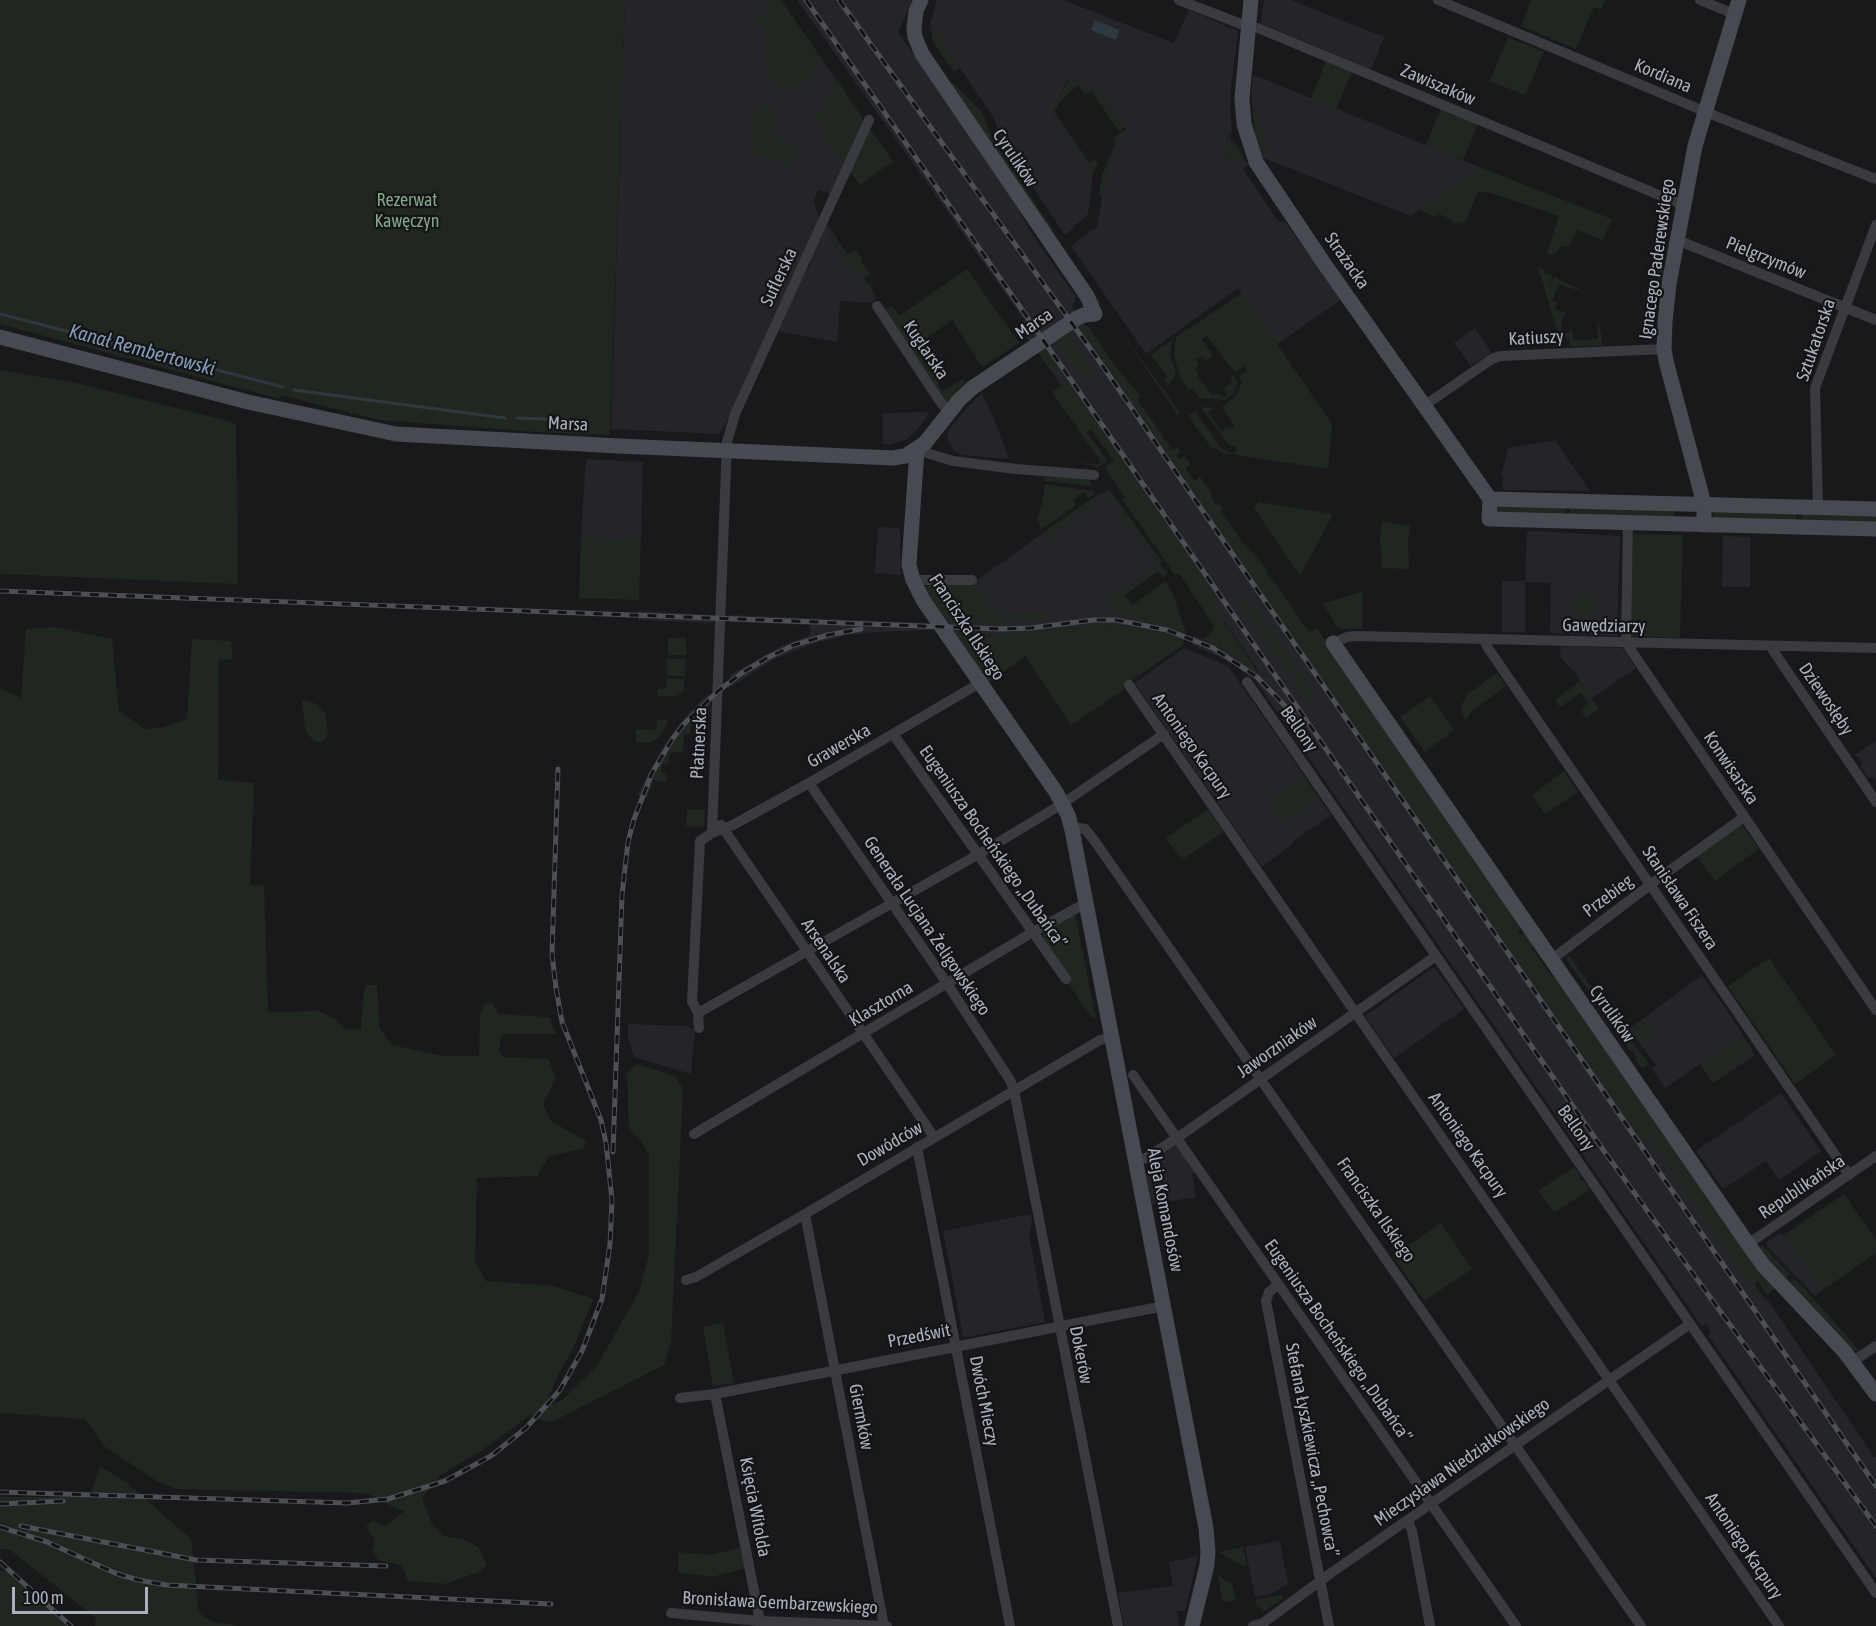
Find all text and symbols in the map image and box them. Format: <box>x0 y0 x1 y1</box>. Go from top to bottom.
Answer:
street label: Kordiana <box>1631 54 1695 98</box>
street label: Zawiszaków <box>1397 60 1479 110</box>
street label: Cyrulików <box>988 125 1042 191</box>
street label: Ignacego Paderewskiego <box>1635 177 1679 341</box>
park label: Rezerwat Kawęczyn <box>375 189 439 232</box>
street label: Strażacka <box>1320 229 1374 293</box>
street label: Pielgrzymów <box>1723 232 1809 284</box>
street label: Suflerska <box>756 244 802 310</box>
street label: Sztukatorska <box>1792 296 1840 384</box>
street label: Marsa <box>1011 304 1057 344</box>
street label: Kuglarska <box>899 317 953 383</box>
water label: Kanał Rembertowski <box>66 319 218 381</box>
street label: Katiuszy <box>1508 326 1564 350</box>
street label: Marsa <box>547 412 589 436</box>
street label: Franciszka Ilskiego <box>925 570 1009 684</box>
street label: Gawędziarzy <box>1562 614 1646 638</box>
street label: Dziewosłęby <box>1794 659 1858 739</box>
street label: Antoniego Kacpury <box>1148 689 1236 803</box>
street label: Bellony <box>1276 702 1322 756</box>
street label: Płatnerska <box>686 706 712 780</box>
street label: Grawerska <box>803 719 875 773</box>
street label: Konwisarska <box>1699 727 1763 809</box>
street label: Eugeniusza Bocheńskiego „Dubańca” <box>915 741 1071 953</box>
street label: Generała Lucjana Żeligowskiego <box>859 832 995 1020</box>
street label: Stanisława Fiszera <box>1637 842 1723 954</box>
street label: Przebieg <box>1579 870 1637 922</box>
street label: Arsenalska <box>797 915 855 987</box>
street label: Klasztorna <box>845 977 917 1031</box>
street label: Cyrulików <box>1585 981 1639 1047</box>
street label: Jaworzniaków <box>1233 1012 1321 1082</box>
street label: Antoniego Kacpury <box>1424 1088 1512 1202</box>
street label: Bellony <box>1553 1101 1599 1155</box>
street label: Dowódców <box>854 1117 926 1171</box>
street label: Aleja Komandosów <box>1142 1146 1188 1274</box>
street label: Republikańska <box>1755 1150 1849 1224</box>
street label: Franciszka Ilskiego <box>1332 1154 1420 1266</box>
street label: Eugeniusza Bocheńskiego „Dubańca” <box>1260 1235 1416 1447</box>
street label: Przedświt <box>886 1319 952 1353</box>
street label: Dokerów <box>1065 1324 1097 1386</box>
street label: Stefana Łyszkiewicza „Pechowca” <box>1281 1341 1343 1559</box>
street label: Dwóch Mieczy <box>965 1354 1003 1448</box>
street label: Giermków <box>844 1382 878 1452</box>
street label: Mieczysława Niedziałkowskiego <box>1370 1393 1554 1531</box>
street label: Księcia Witolda <box>735 1455 775 1559</box>
street label: Antoniego Kacpury <box>1700 1489 1788 1603</box>
scale bar <box>15 1575 152 1613</box>
text: 100 m <box>23 1587 64 1608</box>
street label: Bronisława Gembarzewskiego <box>682 1587 878 1619</box>

